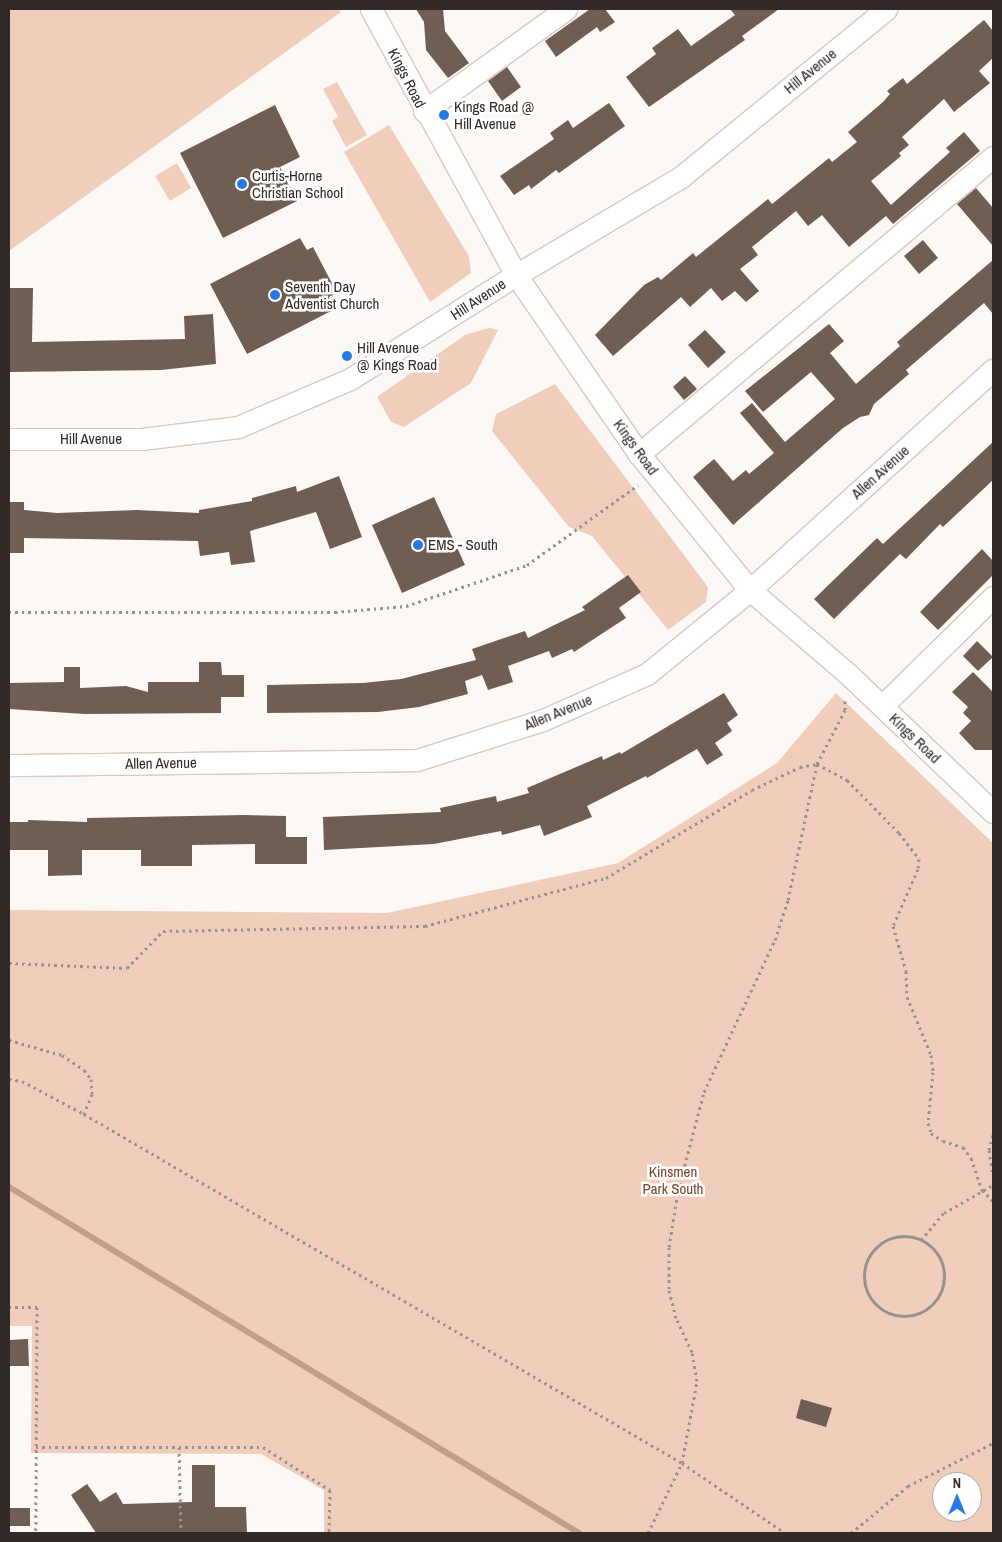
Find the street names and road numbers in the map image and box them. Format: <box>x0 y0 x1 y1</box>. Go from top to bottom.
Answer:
street label: Hill Avenue <box>780 44 840 98</box>
street label: Kings Road <box>384 45 430 111</box>
street label: Hill Avenue <box>447 274 509 324</box>
street label: Kings Road <box>610 416 662 478</box>
street label: Hill Avenue <box>60 430 122 448</box>
street label: Allen Avenue <box>847 441 913 503</box>
street label: Allen Avenue <box>521 690 595 734</box>
street label: Kings Road <box>886 709 944 767</box>
street label: Allen Avenue <box>125 753 197 773</box>

